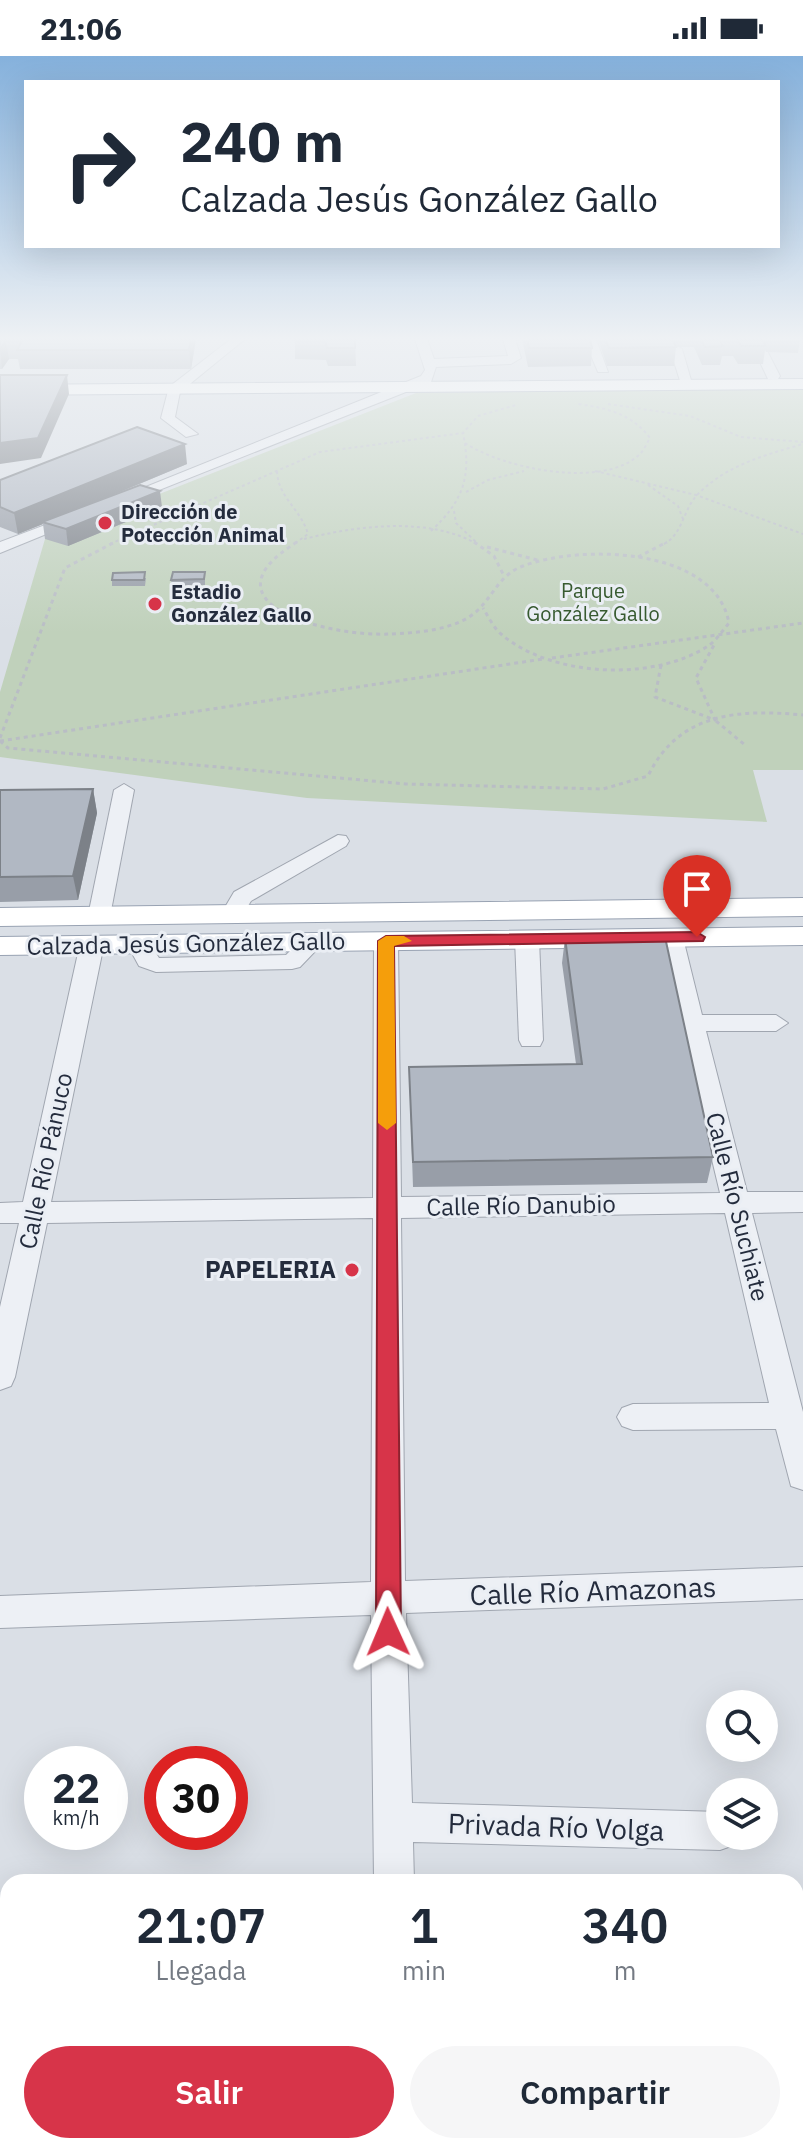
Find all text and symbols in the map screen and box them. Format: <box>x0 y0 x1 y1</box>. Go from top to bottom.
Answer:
text: 21:06 <box>40 9 122 48</box>
text: 240 m <box>180 105 344 177</box>
icon: right <box>48 112 152 216</box>
text: Calzada Jesús González Gallo <box>180 175 658 222</box>
place label: Dirección de Potección Animal <box>121 498 285 548</box>
marker: Dirección de Potección Animal <box>96 514 114 532</box>
park label: Parque González Gallo <box>526 577 660 627</box>
place label: Estadio González Gallo <box>171 578 312 628</box>
marker: Estadio González Gallo <box>146 595 164 613</box>
pin <box>663 855 731 937</box>
icon: arrive <box>675 867 719 911</box>
street label: Calzada Jesús González Gallo <box>26 924 346 962</box>
street label: Calle Río Pánuco <box>11 1070 79 1252</box>
street label: Calle Río Suchiate <box>699 1109 777 1305</box>
street label: Calle Río Danubio <box>426 1187 616 1223</box>
place label: PAPELERIA <box>205 1253 336 1285</box>
marker: PAPELERIA <box>343 1261 361 1279</box>
street label: Calle Río Amazonas <box>469 1568 717 1613</box>
position arrow <box>346 1590 430 1674</box>
map controls <box>706 1690 778 1850</box>
button: search <box>706 1690 778 1762</box>
speed limit sign: 30 <box>144 1746 248 1850</box>
text: 22 <box>52 1762 100 1814</box>
button: layers <box>706 1778 778 1850</box>
text: km/h <box>52 1804 100 1831</box>
street label: Privada Río Volga <box>447 1804 665 1849</box>
text: 21:07 <box>136 1894 266 1956</box>
text: 1 <box>410 1894 438 1956</box>
text: 340 <box>582 1894 668 1956</box>
text: Llegada <box>156 1953 246 1987</box>
text: min <box>402 1953 446 1987</box>
text: m <box>614 1953 636 1987</box>
button: Salir <box>24 2046 394 2138</box>
button: Compartir <box>410 2046 780 2138</box>

